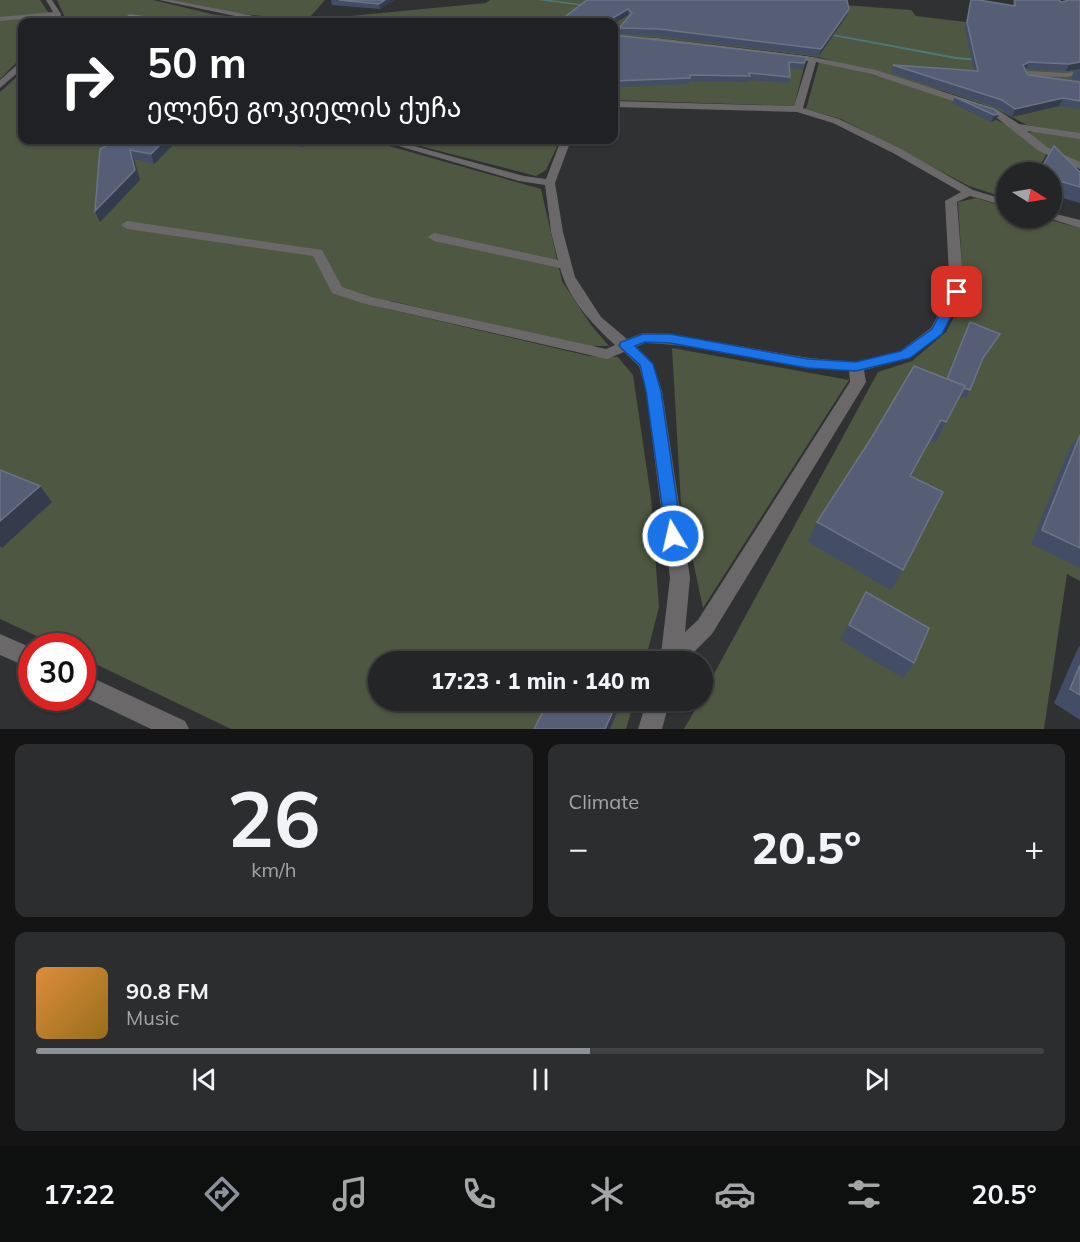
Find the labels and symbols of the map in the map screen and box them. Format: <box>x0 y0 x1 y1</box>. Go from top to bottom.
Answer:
north arrow <box>996 162 1062 228</box>
pin <box>931 266 982 317</box>
position arrow <box>641 504 705 568</box>
speed limit sign: 30 <box>18 633 96 711</box>

